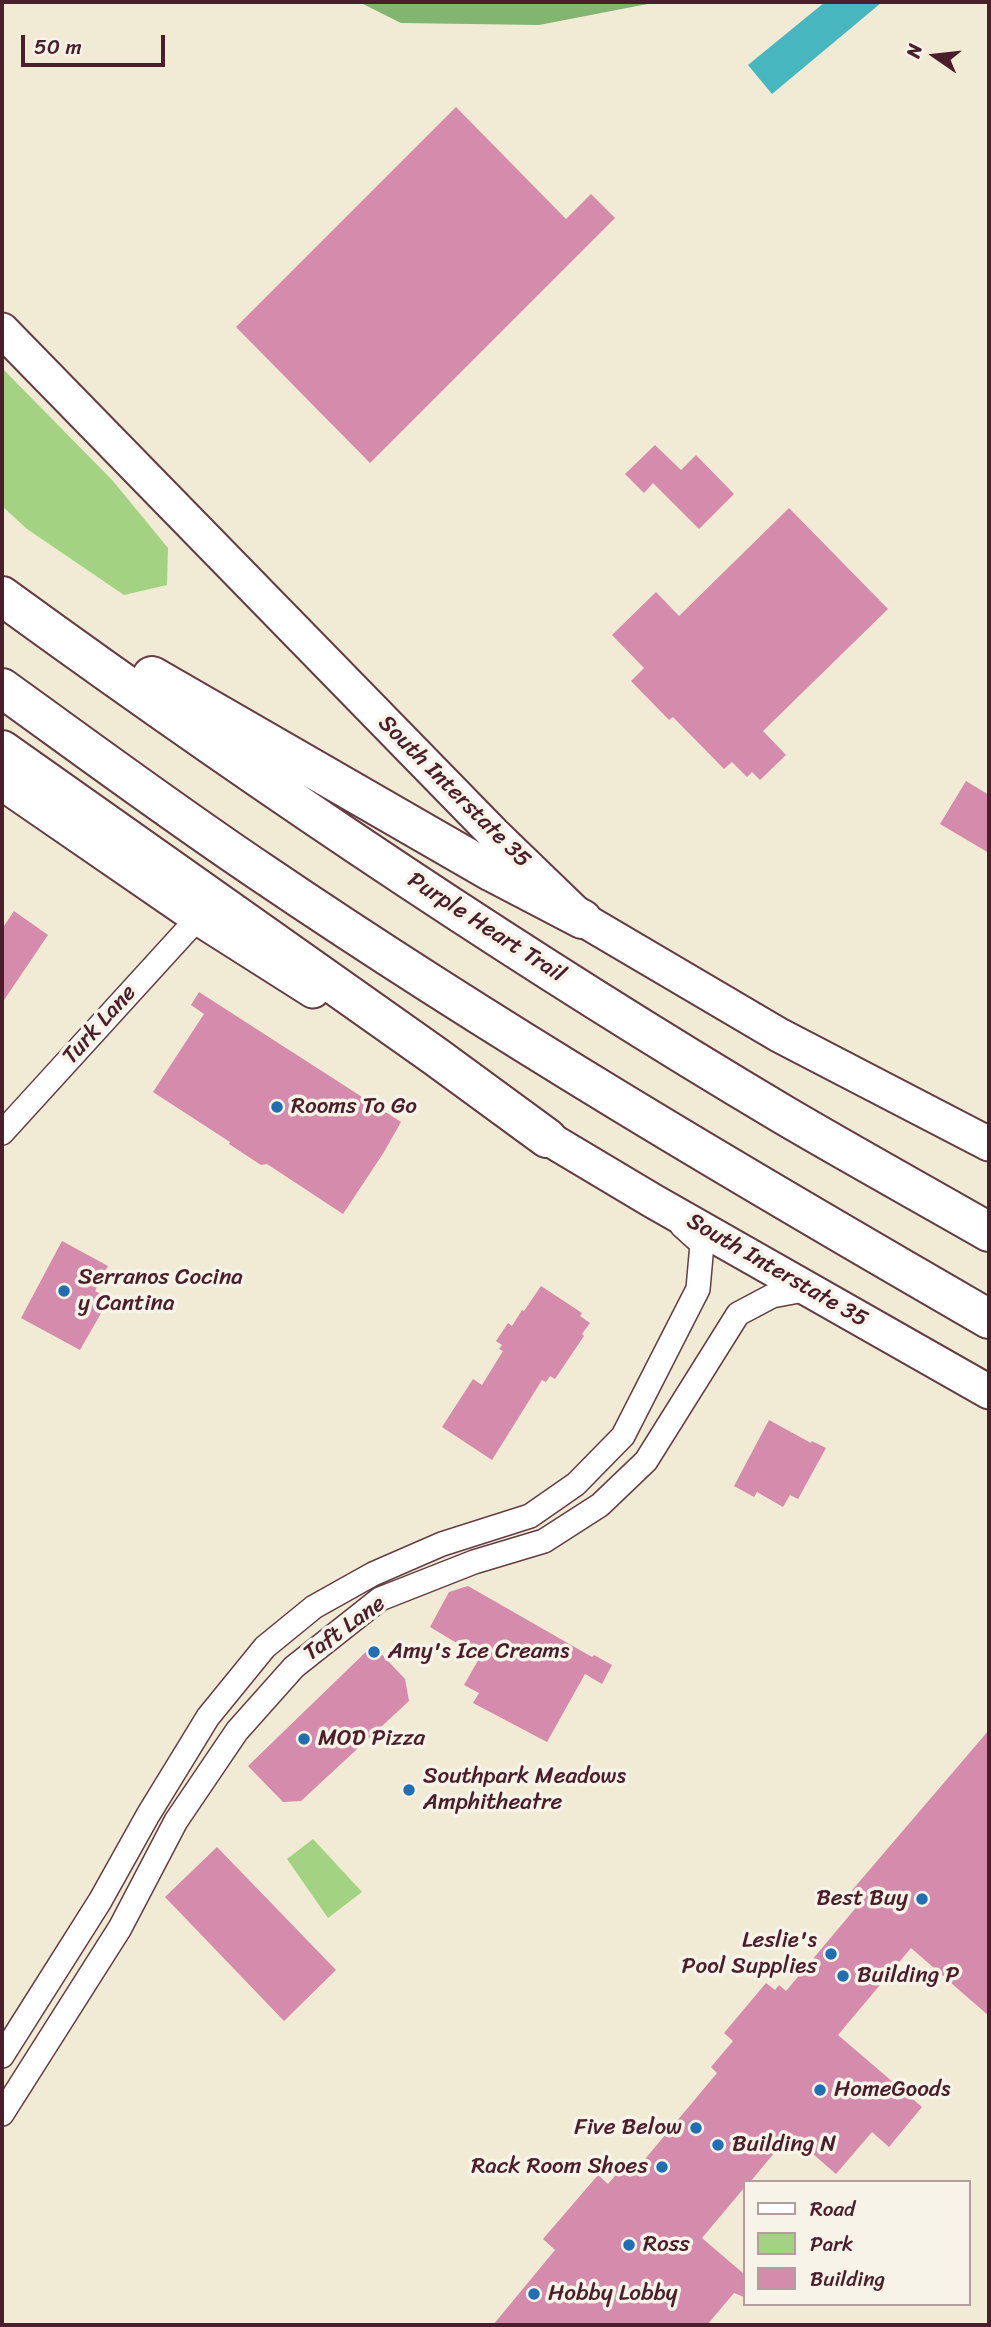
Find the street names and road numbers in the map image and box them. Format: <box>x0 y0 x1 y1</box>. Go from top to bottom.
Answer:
street label: South Interstate 35 <box>372 710 536 874</box>
street label: Purple Heart Trail <box>402 867 570 989</box>
street label: Turk Lane <box>57 980 143 1070</box>
street label: South Interstate 35 <box>682 1208 872 1334</box>
street label: Taft Lane <box>299 1590 391 1668</box>

